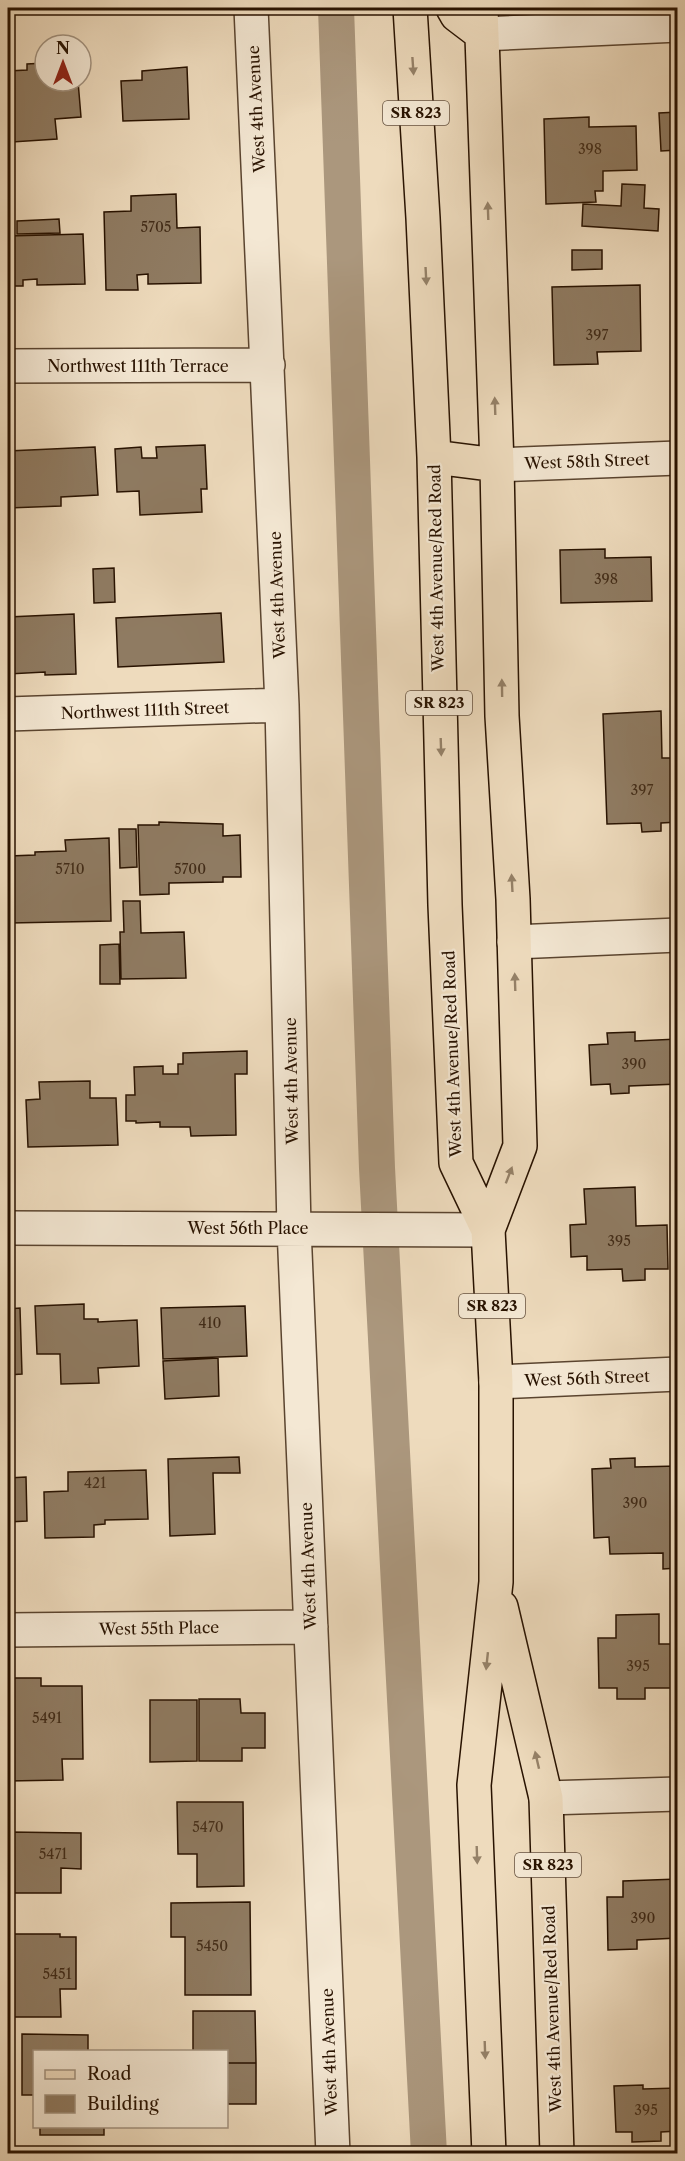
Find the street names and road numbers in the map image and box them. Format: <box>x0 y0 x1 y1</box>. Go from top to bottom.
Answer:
street label: West 4th Avenue <box>243 45 269 174</box>
road number: SR 823 <box>383 101 449 125</box>
street label: Northwest 111th Terrace <box>47 356 229 376</box>
street label: West 58th Street <box>523 449 650 473</box>
street label: West 4th Avenue/Red Road <box>424 464 448 673</box>
street label: West 4th Avenue <box>265 531 289 660</box>
road number: SR 823 <box>406 691 472 715</box>
street label: Northwest 111th Street <box>60 697 230 723</box>
street label: West 4th Avenue/Red Road <box>438 950 466 1159</box>
street label: West 4th Avenue <box>280 1017 302 1146</box>
street label: West 56th Place <box>186 1218 309 1238</box>
road number: SR 823 <box>459 1294 525 1318</box>
street label: West 56th Street <box>523 1366 650 1390</box>
street label: West 4th Avenue <box>296 1502 320 1631</box>
street label: West 55th Place <box>98 1617 219 1639</box>
road number: SR 823 <box>515 1853 581 1877</box>
street label: West 4th Avenue/Red Road <box>538 1905 566 2114</box>
street label: West 4th Avenue <box>317 1988 341 2117</box>

